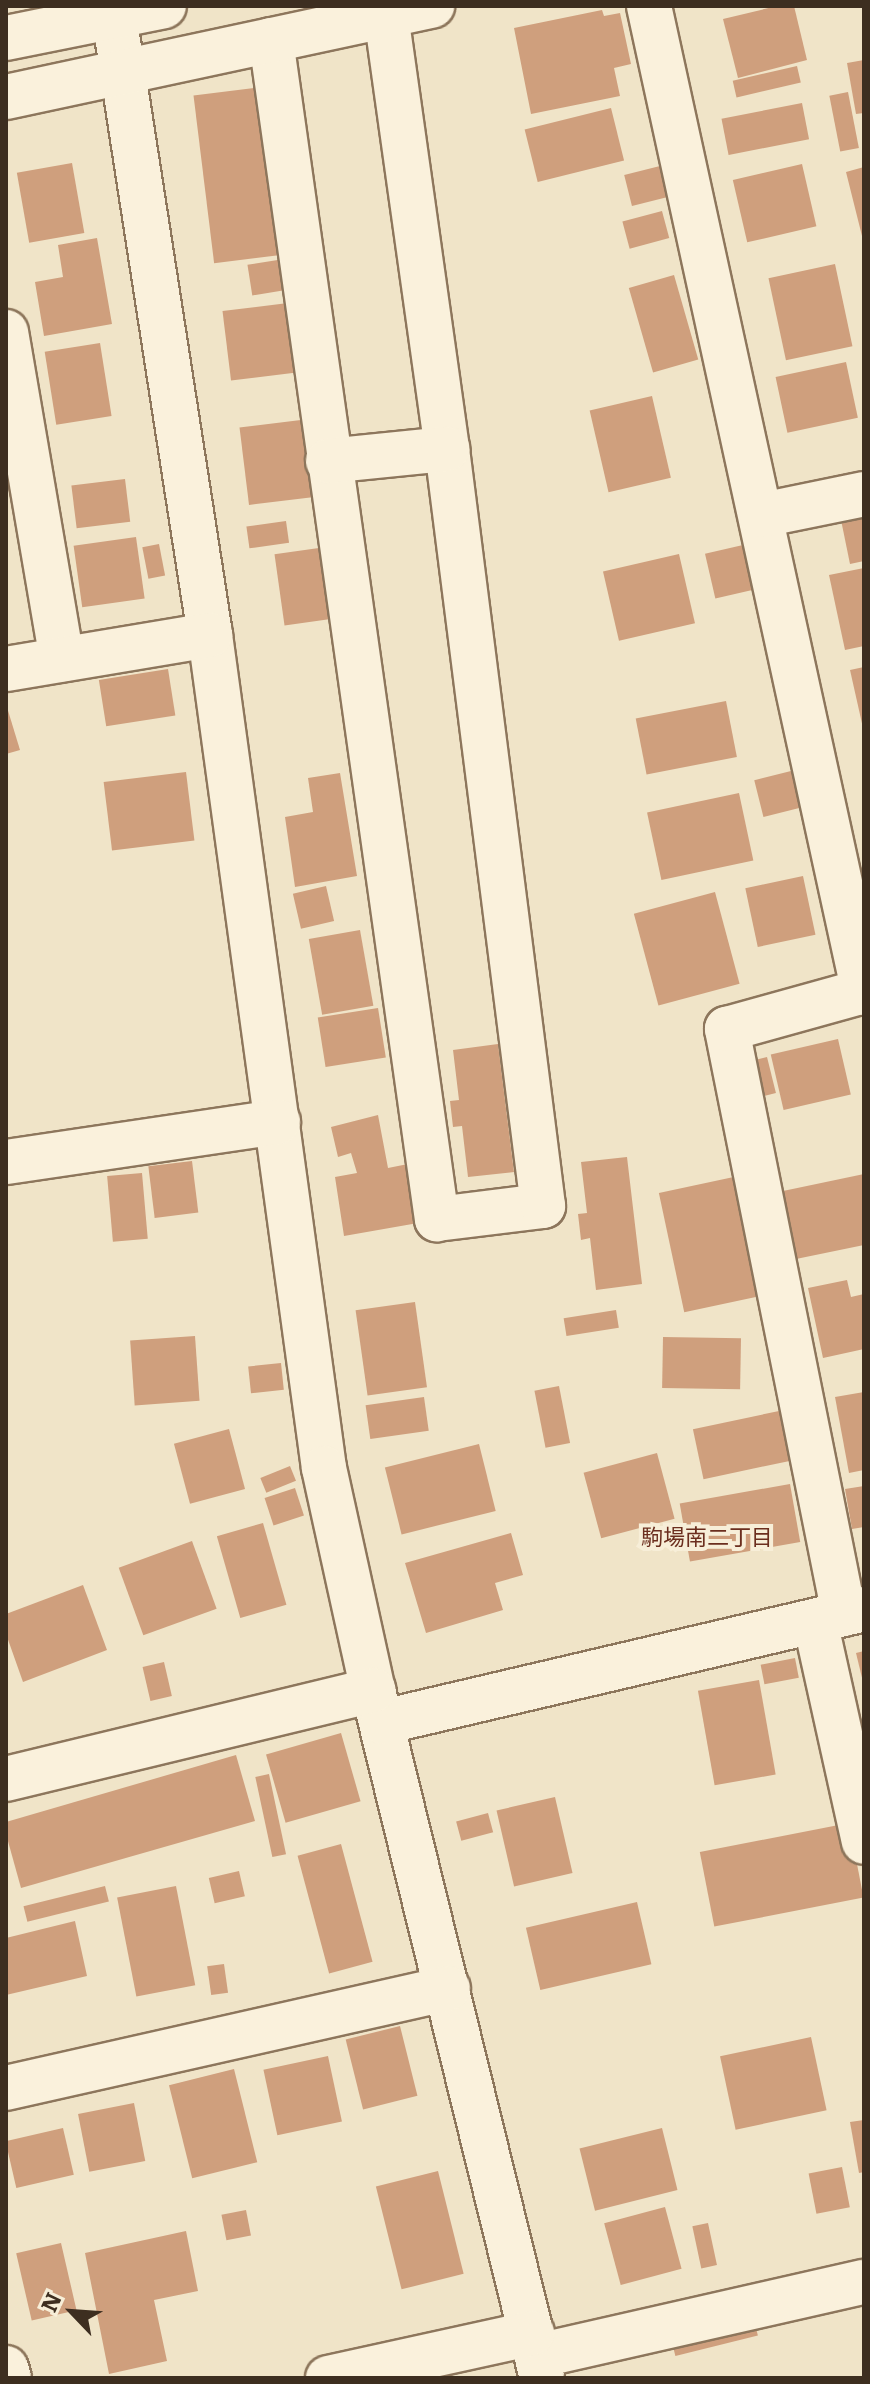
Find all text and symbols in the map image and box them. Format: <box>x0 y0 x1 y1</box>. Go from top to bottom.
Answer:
district label: 駒場南二丁目 <box>641 1523 773 1549</box>
north arrow <box>32 2272 112 2352</box>
text: N <box>31 2286 69 2317</box>

